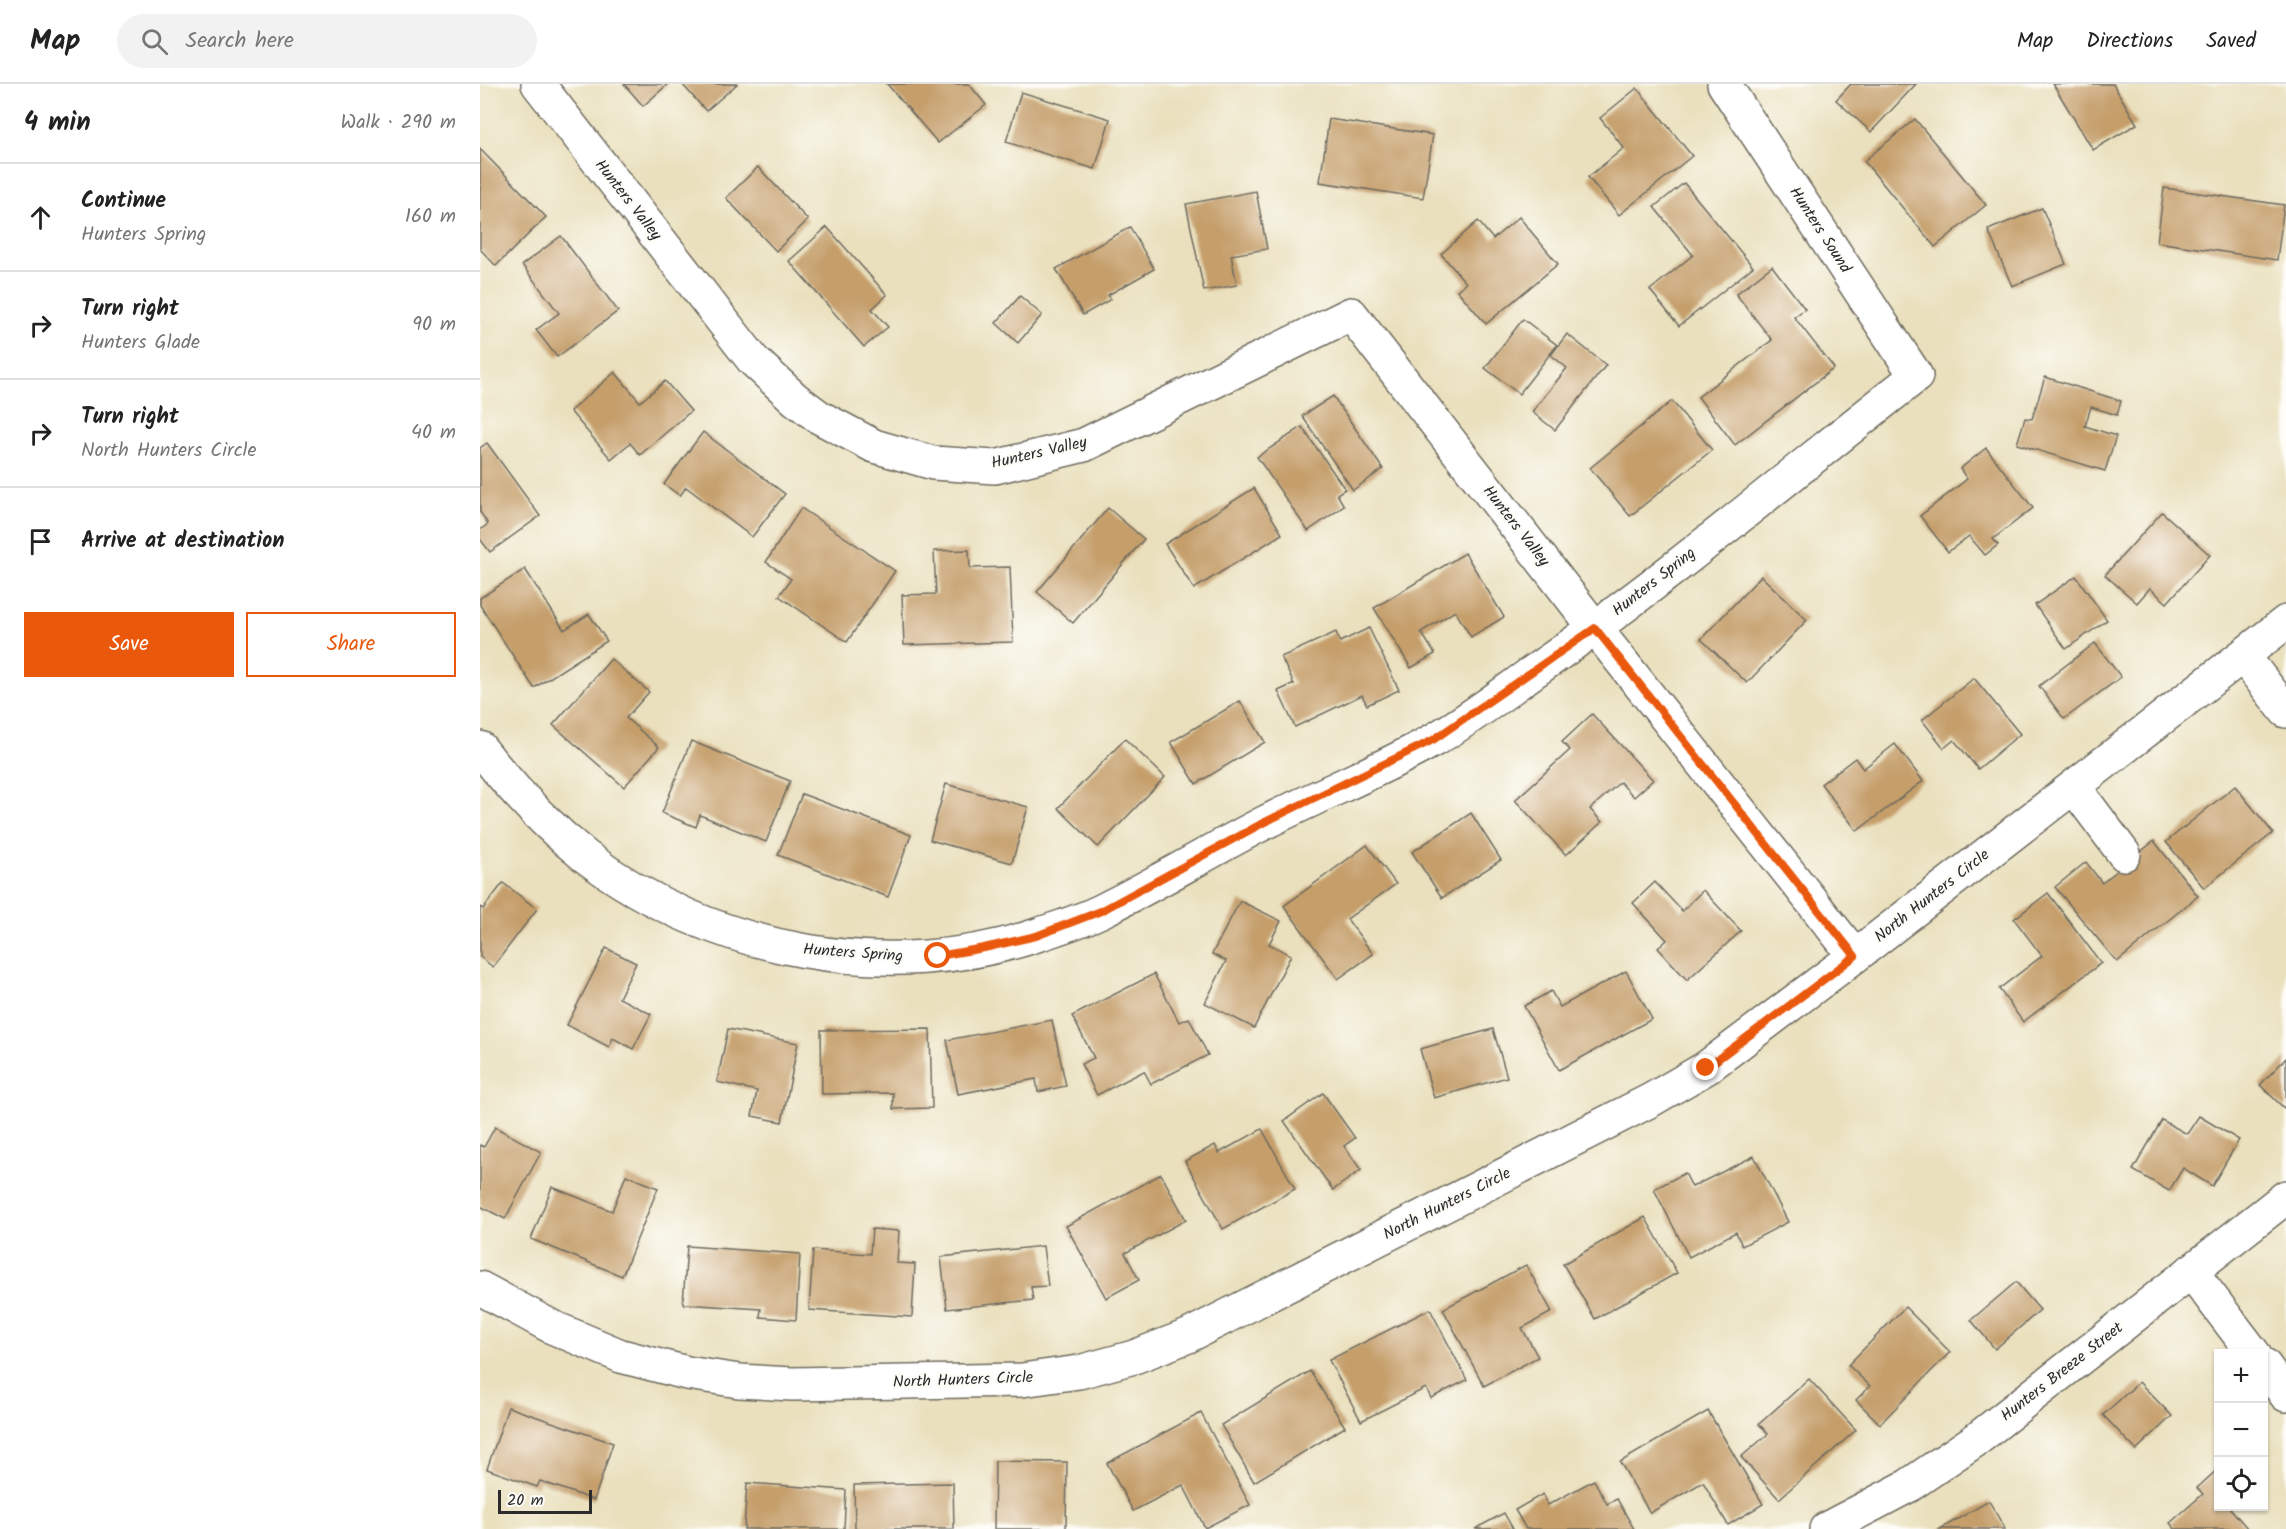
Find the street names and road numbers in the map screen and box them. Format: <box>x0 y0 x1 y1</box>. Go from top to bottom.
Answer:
street label: Hunters Valley <box>588 154 668 246</box>
street label: Hunters Sound <box>1783 182 1858 279</box>
street label: Hunters Valley <box>989 430 1090 476</box>
street label: Hunters Valley <box>1476 480 1556 572</box>
street label: Hunters Spring <box>1607 541 1701 623</box>
street label: North Hunters Circle <box>1869 843 1995 949</box>
street label: Hunters Spring <box>802 937 904 969</box>
street label: North Hunters Circle <box>1379 1161 1515 1247</box>
street label: Hunters Breeze Street <box>1995 1315 2129 1428</box>
street label: North Hunters Circle <box>892 1365 1034 1395</box>

